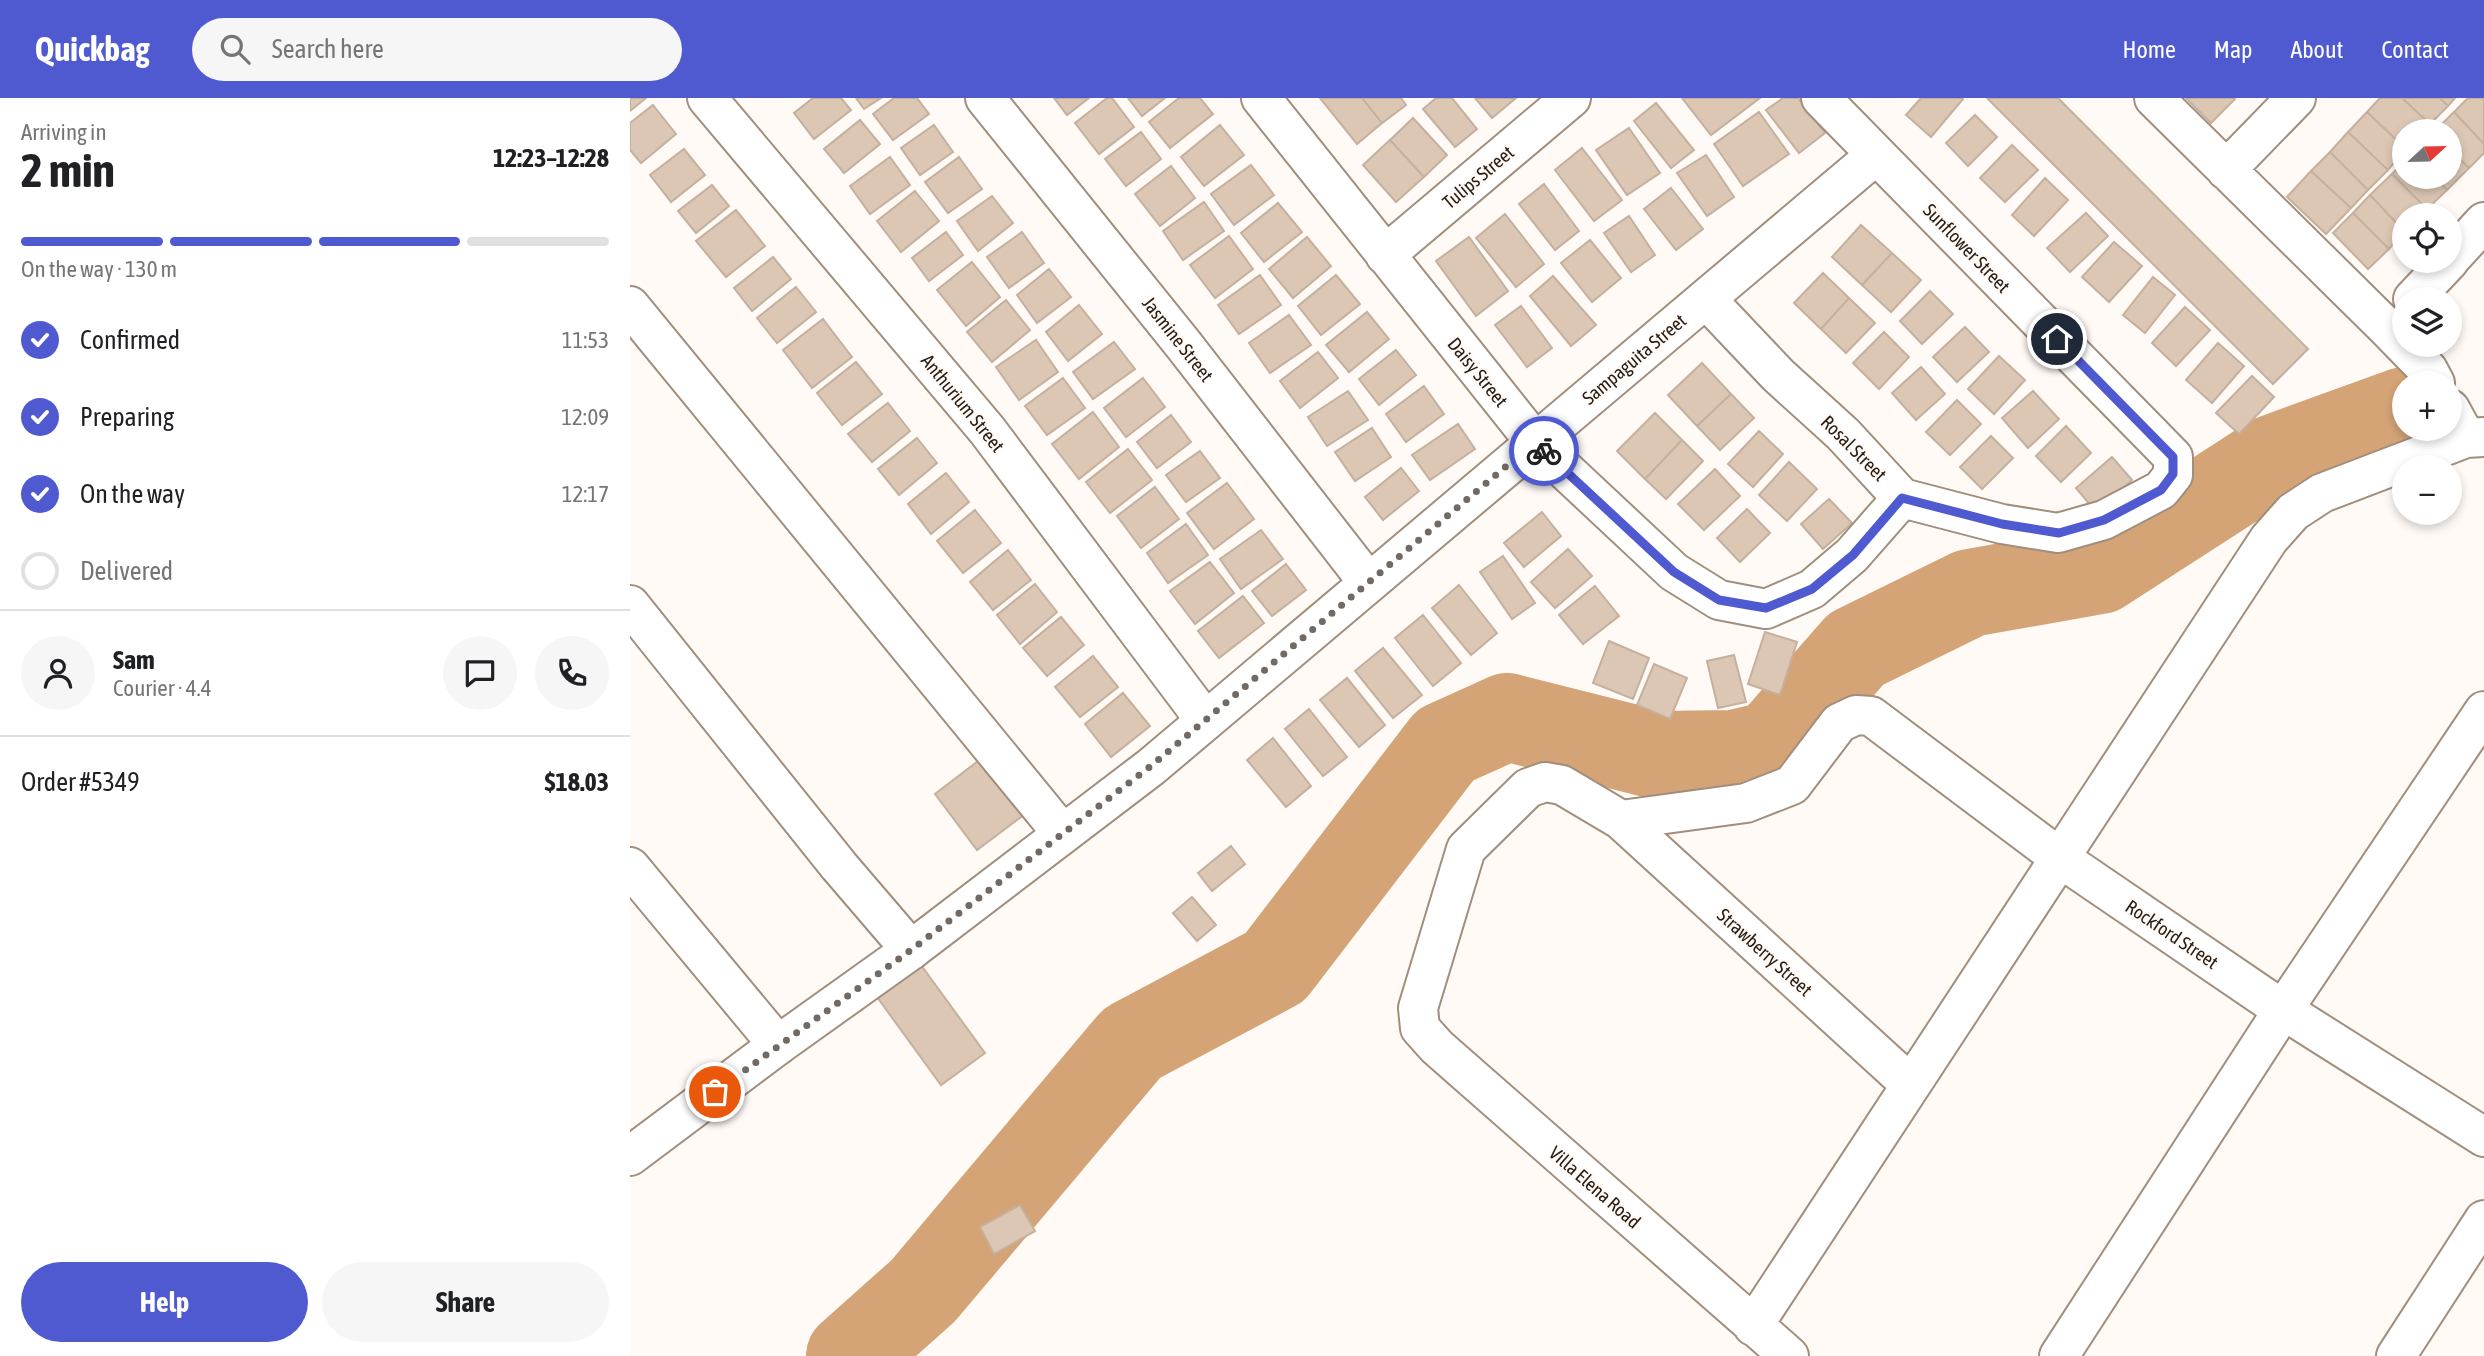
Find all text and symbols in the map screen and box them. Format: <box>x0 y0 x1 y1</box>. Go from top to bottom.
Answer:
search box <box>192 18 682 81</box>
text: Quickbag <box>35 30 150 68</box>
icon: search <box>216 30 254 68</box>
text: Search here <box>272 34 384 64</box>
text: Home <box>2122 36 2176 63</box>
text: Map <box>2214 36 2252 63</box>
text: About <box>2290 36 2343 63</box>
text: Contact <box>2381 36 2449 63</box>
text: Arriving in <box>21 119 107 145</box>
north arrow <box>2392 119 2462 189</box>
map controls <box>2392 119 2462 525</box>
street label: Tulips Street <box>1438 141 1518 213</box>
text: 12:23–12:28 <box>493 143 609 173</box>
text: 2 min <box>21 144 115 197</box>
street label: Sunflower Street <box>1919 199 2015 297</box>
button: locate <box>2392 203 2462 273</box>
text: On the way · 130 m <box>21 256 177 282</box>
button: layers <box>2392 287 2462 357</box>
street label: Jasmine Street <box>1138 292 1218 386</box>
street label: Sampaguita Street <box>1578 309 1690 409</box>
pin <box>2027 309 2087 369</box>
icon: home <box>2038 320 2076 358</box>
icon: check <box>21 321 59 359</box>
text: Confirmed <box>80 325 180 355</box>
text: 11:53 <box>562 327 609 353</box>
street label: Daisy Street <box>1443 333 1513 411</box>
street label: Anthurium Street <box>917 350 1009 456</box>
button: + <box>2392 371 2462 441</box>
icon: check <box>21 398 59 436</box>
text: Preparing <box>80 402 174 432</box>
text: 12:09 <box>561 404 609 430</box>
street label: Rosal Street <box>1817 411 1891 485</box>
courier <box>1509 416 1579 486</box>
icon: bike <box>1525 432 1563 470</box>
button: − <box>2392 455 2462 525</box>
icon: check <box>21 475 59 513</box>
text: On the way <box>80 479 185 509</box>
text: 12:17 <box>562 481 609 507</box>
text: Delivered <box>80 556 173 586</box>
button: person <box>21 636 95 710</box>
button: chat <box>443 636 517 710</box>
button: phone <box>535 636 609 710</box>
text: Sam <box>113 645 155 675</box>
text: Courier · 4.4 <box>113 675 212 701</box>
text: Order #5349 <box>21 767 140 797</box>
text: $18.03 <box>545 767 609 797</box>
street label: Rockford Street <box>2122 895 2222 973</box>
street label: Strawberry Street <box>1713 904 1817 1000</box>
pin <box>685 1062 745 1122</box>
icon: bag <box>696 1073 734 1111</box>
street label: Villa Elena Road <box>1545 1141 1645 1233</box>
button: Help <box>21 1262 308 1342</box>
button: Share <box>322 1262 609 1342</box>

